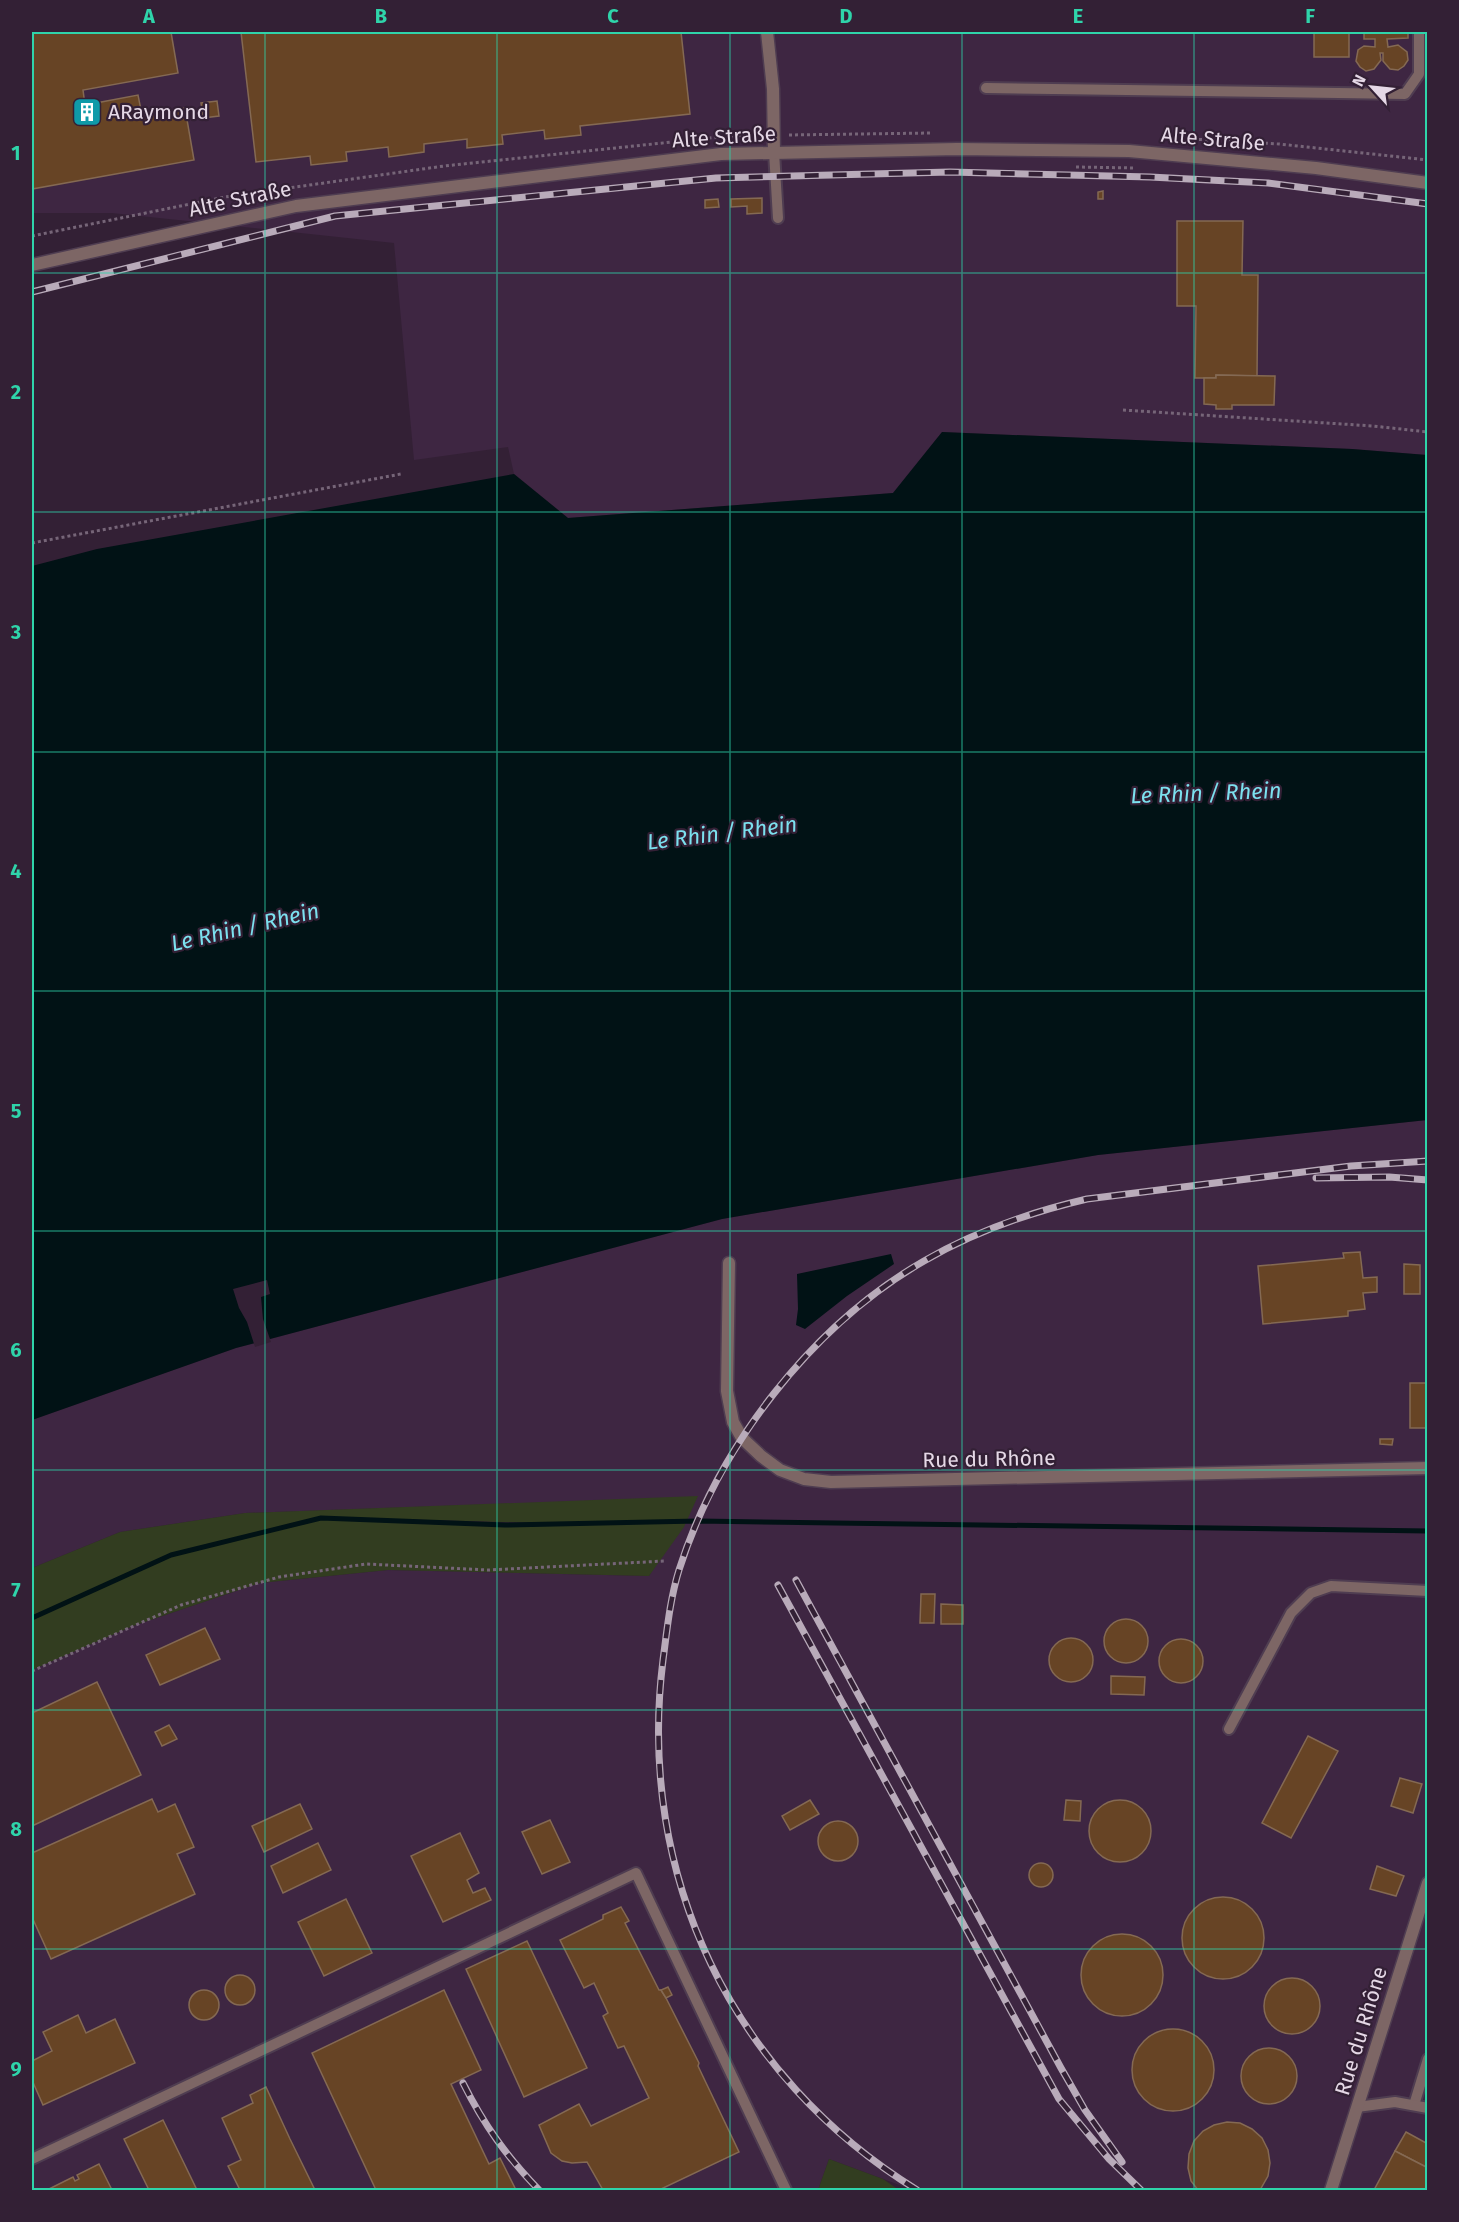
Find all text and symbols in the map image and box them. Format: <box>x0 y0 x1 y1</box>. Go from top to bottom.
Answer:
text: A <box>142 4 156 28</box>
text: B <box>375 4 387 28</box>
text: C <box>607 4 619 28</box>
text: D <box>839 4 853 28</box>
text: E <box>1073 4 1083 28</box>
text: F <box>1305 4 1315 28</box>
north arrow <box>1342 57 1402 117</box>
text: N <box>1348 71 1370 89</box>
building icon: ARaymond <box>71 96 103 128</box>
place label: ARaymond <box>108 99 209 125</box>
street label: Alte Straße <box>671 120 777 154</box>
street label: Alte Straße <box>1160 122 1266 156</box>
text: 1 <box>11 141 21 165</box>
street label: Alte Straße <box>186 175 294 223</box>
text: 2 <box>11 380 21 404</box>
text: 3 <box>10 620 21 644</box>
water label: Le Rhin / Rhein <box>1130 777 1282 809</box>
water label: Le Rhin / Rhein <box>645 810 799 856</box>
text: 4 <box>10 859 22 883</box>
water label: Le Rhin / Rhein <box>168 897 322 957</box>
text: 5 <box>11 1099 22 1123</box>
text: 6 <box>10 1338 22 1362</box>
street label: Rue du Rhône <box>922 1445 1056 1473</box>
text: 7 <box>11 1578 21 1602</box>
text: 8 <box>10 1817 22 1841</box>
street label: Rue du Rhône <box>1329 1963 1393 2099</box>
text: 9 <box>10 2057 22 2081</box>

